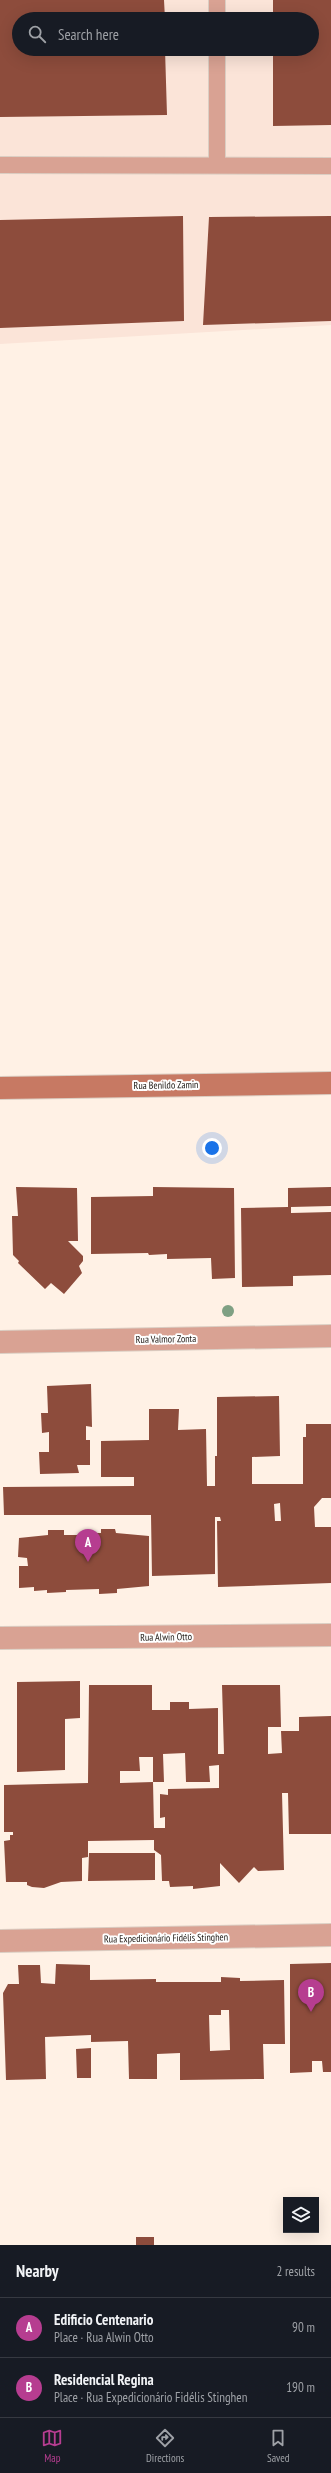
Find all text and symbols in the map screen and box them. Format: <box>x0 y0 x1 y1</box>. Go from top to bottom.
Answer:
search box <box>12 12 319 56</box>
icon: search <box>26 23 48 45</box>
text: Search here <box>58 25 119 44</box>
street label: Rua Benildo Zamin <box>133 1078 199 1092</box>
your location <box>202 1138 222 1158</box>
street label: Rua Valmor Zonta <box>136 1332 196 1346</box>
pin: A <box>75 1529 101 1562</box>
street label: Rua Alwin Otto <box>140 1630 192 1644</box>
street label: Rua Expedicionário Fidélis Stinghen <box>104 1930 228 1946</box>
pin: B <box>298 1979 324 2012</box>
map controls <box>283 2197 319 2233</box>
button: layers <box>283 2197 319 2233</box>
text: Nearby <box>16 2260 59 2282</box>
text: 2 results <box>276 2263 315 2280</box>
text: Edificio Centenario <box>54 2310 153 2329</box>
text: A <box>26 2319 32 2336</box>
text: 90 m <box>292 2319 315 2336</box>
text: Place · Rua Alwin Otto <box>54 2329 154 2346</box>
text: Residencial Regina <box>54 2370 154 2389</box>
text: B <box>26 2379 32 2396</box>
text: 190 m <box>286 2379 315 2396</box>
text: Place · Rua Expedicionário Fidélis Stinghen <box>54 2389 247 2406</box>
tab: Map <box>41 2427 63 2465</box>
tab: Directions <box>146 2427 184 2465</box>
tab: Saved <box>267 2427 290 2465</box>

